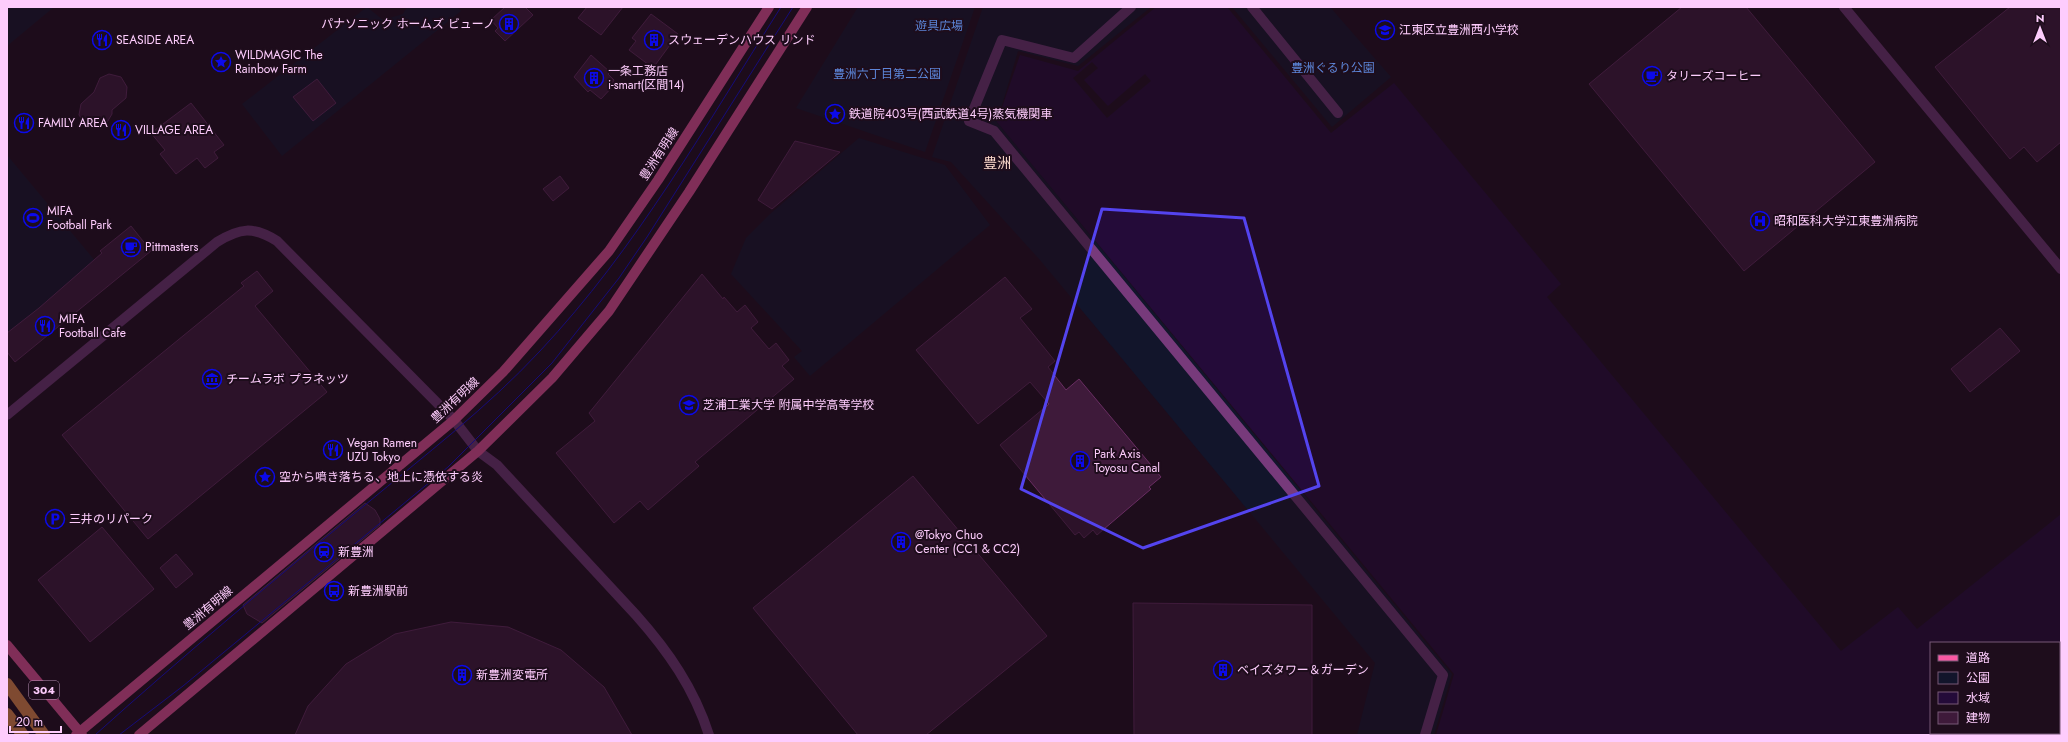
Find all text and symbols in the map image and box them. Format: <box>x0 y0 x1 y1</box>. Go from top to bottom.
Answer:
north arrow <box>2020 8 2060 48</box>
text: N <box>2036 10 2044 26</box>
building icon: パナソニック ホームズ ビューノ <box>498 13 520 35</box>
place label: パナソニック ホームズ ビューノ <box>321 15 495 33</box>
park label: 遊具広場 <box>915 17 963 35</box>
school or university icon: 江東区立豊洲西小学校 <box>1374 19 1396 41</box>
place label: 江東区立豊洲西小学校 <box>1399 21 1519 39</box>
restaurant icon: SEASIDE AREA <box>91 29 113 51</box>
building icon: スウェーデンハウス リンド <box>643 29 665 51</box>
place label: SEASIDE AREA <box>116 31 194 49</box>
place label: スウェーデンハウス リンド <box>668 31 816 49</box>
place label: WILDMAGIC The Rainbow Farm <box>235 46 323 78</box>
place icon: WILDMAGIC The Rainbow Farm <box>210 51 232 73</box>
park label: 豊洲ぐるり公園 <box>1291 59 1375 77</box>
place label: 一条工務店 i-smart(区間14) <box>608 62 684 94</box>
park label: 豊洲六丁目第二公園 <box>833 65 941 83</box>
cafe icon: タリーズコーヒー <box>1641 65 1663 87</box>
building icon: 一条工務店 i-smart(区間14) <box>583 67 605 89</box>
place label: タリーズコーヒー <box>1666 67 1761 85</box>
place icon: 鉄道院403号(西武鉄道4号)蒸気機関車 <box>824 103 846 125</box>
place label: 鉄道院403号(西武鉄道4号)蒸気機関車 <box>849 105 1052 123</box>
restaurant icon: FAMILY AREA <box>13 112 35 134</box>
place label: FAMILY AREA <box>38 114 108 132</box>
restaurant icon: VILLAGE AREA <box>110 119 132 141</box>
place label: VILLAGE AREA <box>135 121 213 139</box>
street label: 豊洲有明線 <box>635 124 683 184</box>
district label: 豊洲 <box>983 153 1011 173</box>
place label: MIFA Football Park <box>47 202 112 234</box>
sports icon: MIFA Football Park <box>22 207 44 229</box>
hospital icon: 昭和医科大学江東豊洲病院 <box>1749 210 1771 232</box>
place label: 昭和医科大学江東豊洲病院 <box>1774 212 1918 230</box>
cafe icon: Pittmasters <box>120 236 142 258</box>
place label: Pittmasters <box>145 238 199 256</box>
place label: MIFA Football Cafe <box>59 310 126 342</box>
restaurant icon: MIFA Football Cafe <box>34 315 56 337</box>
museum icon: チームラボ プラネッツ <box>201 368 223 390</box>
place label: チームラボ プラネッツ <box>226 370 349 388</box>
street label: 豊洲有明線 <box>427 373 483 427</box>
school or university icon: 芝浦工業大学 附属中学高等学校 <box>678 394 700 416</box>
place label: 芝浦工業大学 附属中学高等学校 <box>703 396 875 414</box>
place label: Vegan Ramen UZU Tokyo <box>347 434 417 466</box>
restaurant icon: Vegan Ramen UZU Tokyo <box>322 439 344 461</box>
place label: Park Axis Toyosu Canal <box>1094 445 1160 477</box>
building icon: Park Axis Toyosu Canal <box>1069 450 1091 472</box>
place icon: 空から噴き落ちる、地上に憑依する炎 <box>254 466 276 488</box>
place label: 空から噴き落ちる、地上に憑依する炎 <box>279 468 483 486</box>
parking icon: 三井のリパーク <box>44 508 66 530</box>
place label: 三井のリパーク <box>69 510 153 528</box>
place label: @Tokyo Chuo Center (CC1 & CC2) <box>915 526 1020 558</box>
building icon: @Tokyo Chuo Center (CC1 & CC2) <box>890 531 912 553</box>
station icon: 新豊洲 <box>313 541 335 563</box>
place label: 新豊洲 <box>338 543 374 561</box>
bus stop icon: 新豊洲駅前 <box>323 580 345 602</box>
street label: 豊洲有明線 <box>179 582 237 634</box>
place label: 新豊洲駅前 <box>348 582 408 600</box>
legend <box>1930 642 2060 734</box>
text: 道路 <box>1966 649 1990 667</box>
building icon: ベイズタワー＆ガーデン <box>1212 659 1234 681</box>
place label: ベイズタワー＆ガーデン <box>1237 661 1369 679</box>
building icon: 新豊洲変電所 <box>451 664 473 686</box>
place label: 新豊洲変電所 <box>476 666 548 684</box>
text: 公園 <box>1966 669 1990 687</box>
road number: 304 <box>29 681 59 699</box>
text: 水域 <box>1966 689 1990 707</box>
scale bar <box>10 708 61 734</box>
text: 建物 <box>1966 709 1990 727</box>
text: 20 m <box>16 713 43 731</box>

